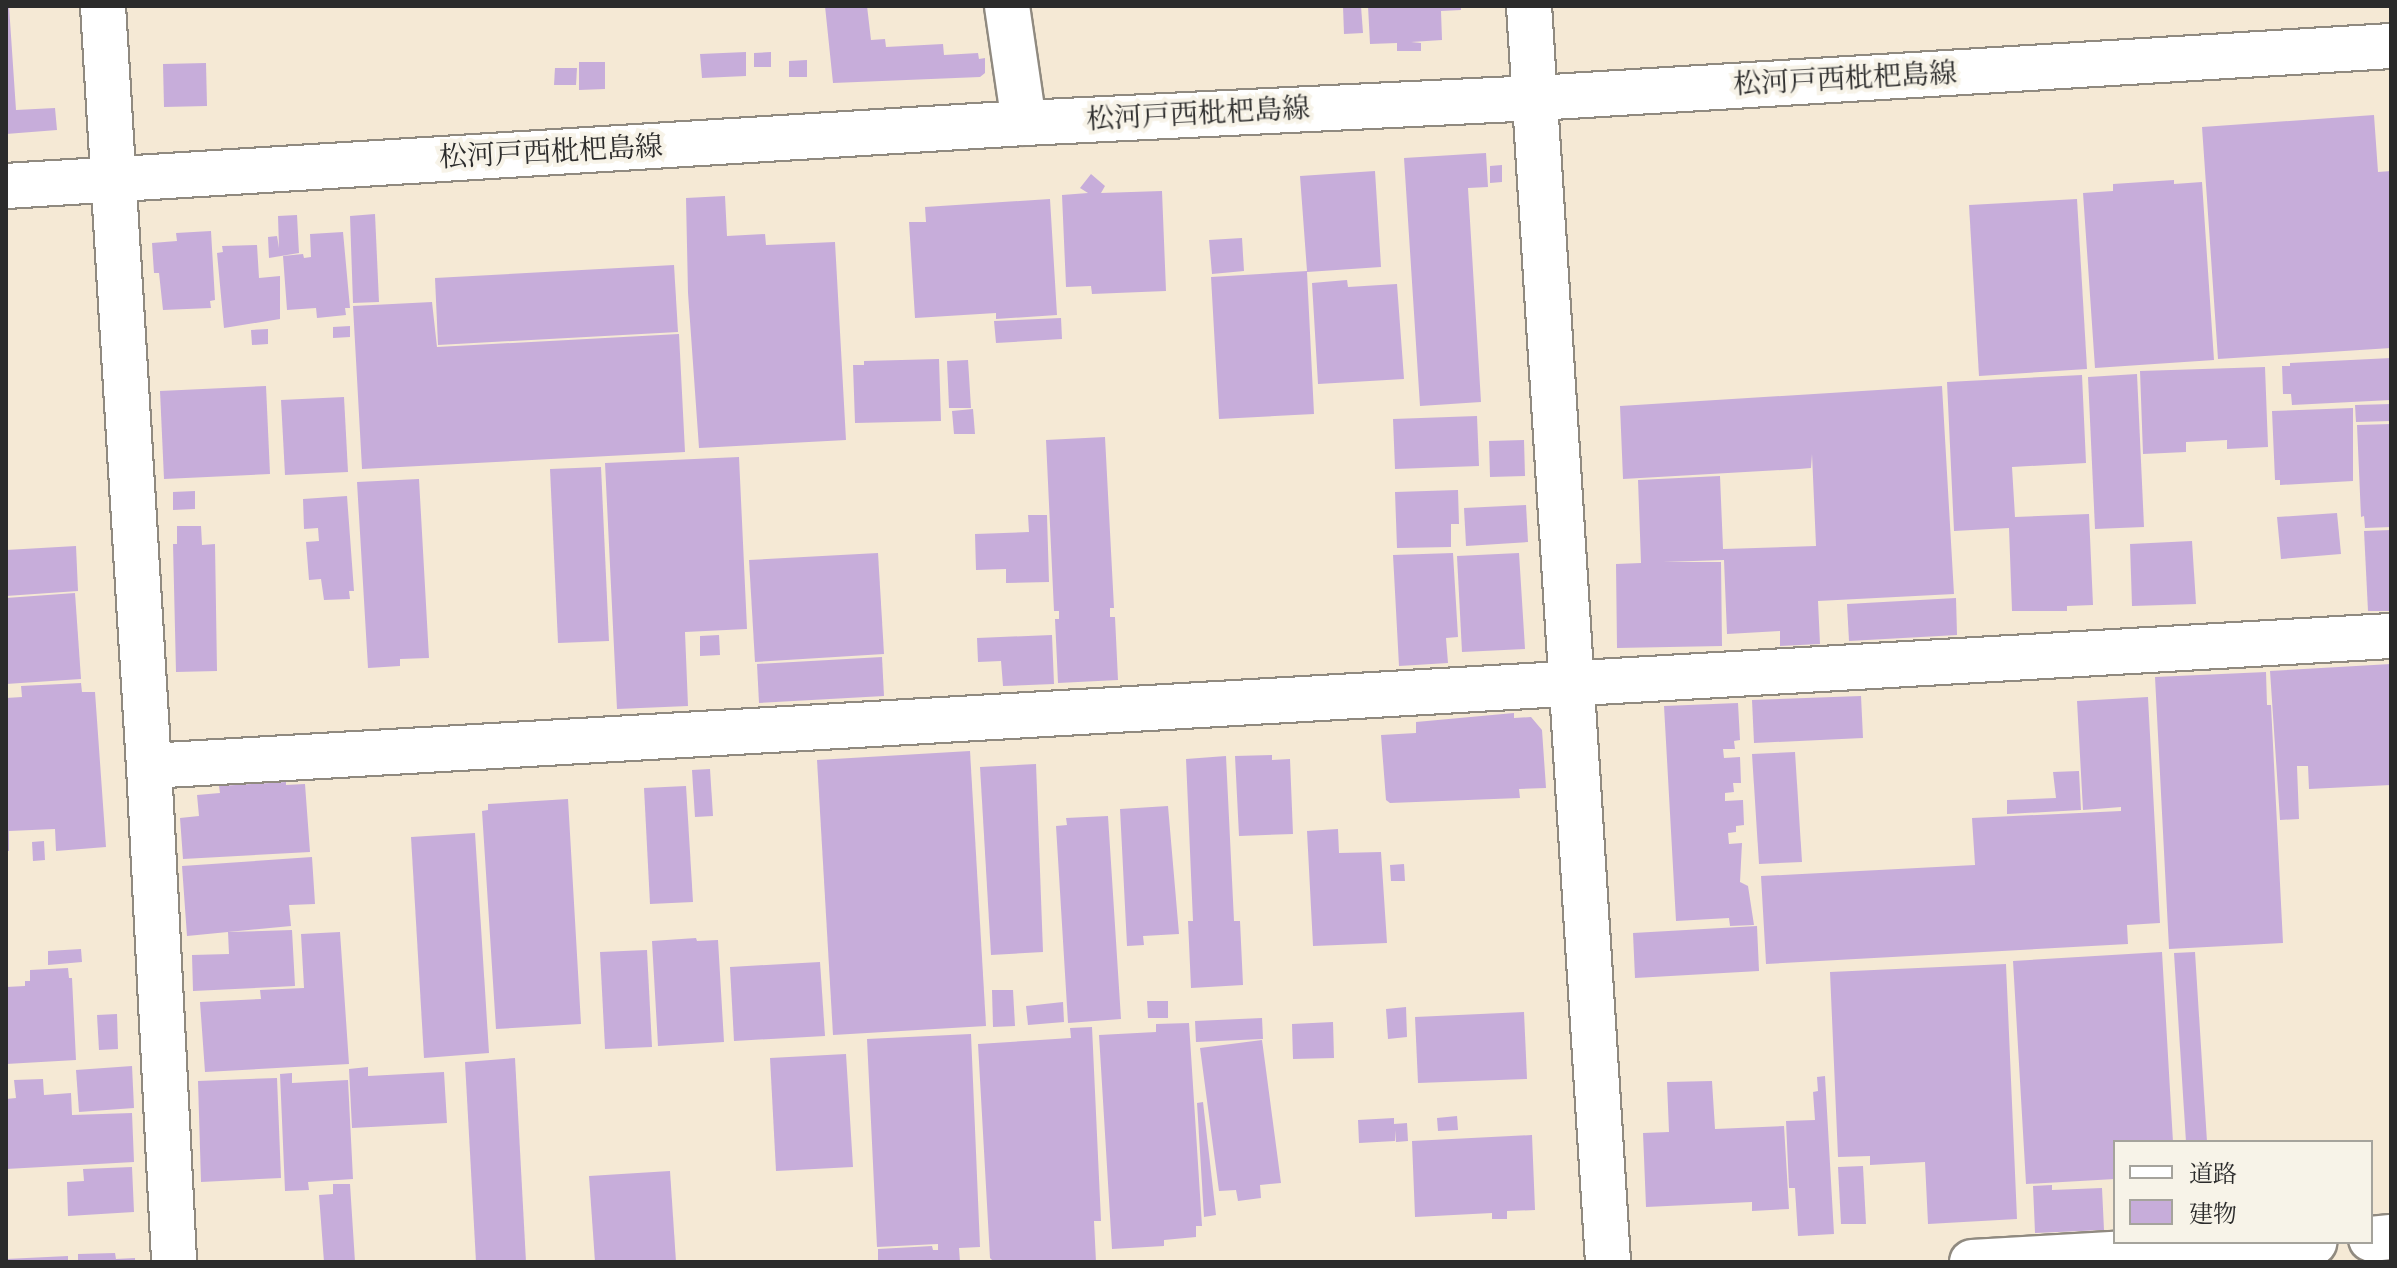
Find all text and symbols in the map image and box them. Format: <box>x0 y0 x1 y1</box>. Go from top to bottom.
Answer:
street label: 松河戸西枇杷島線 <box>1732 56 1958 102</box>
street label: 松河戸西枇杷島線 <box>1085 91 1311 137</box>
street label: 松河戸西枇杷島線 <box>438 129 664 175</box>
legend <box>2113 1140 2373 1244</box>
text: 道路 <box>2189 1158 2237 1190</box>
text: 建物 <box>2189 1198 2237 1230</box>

